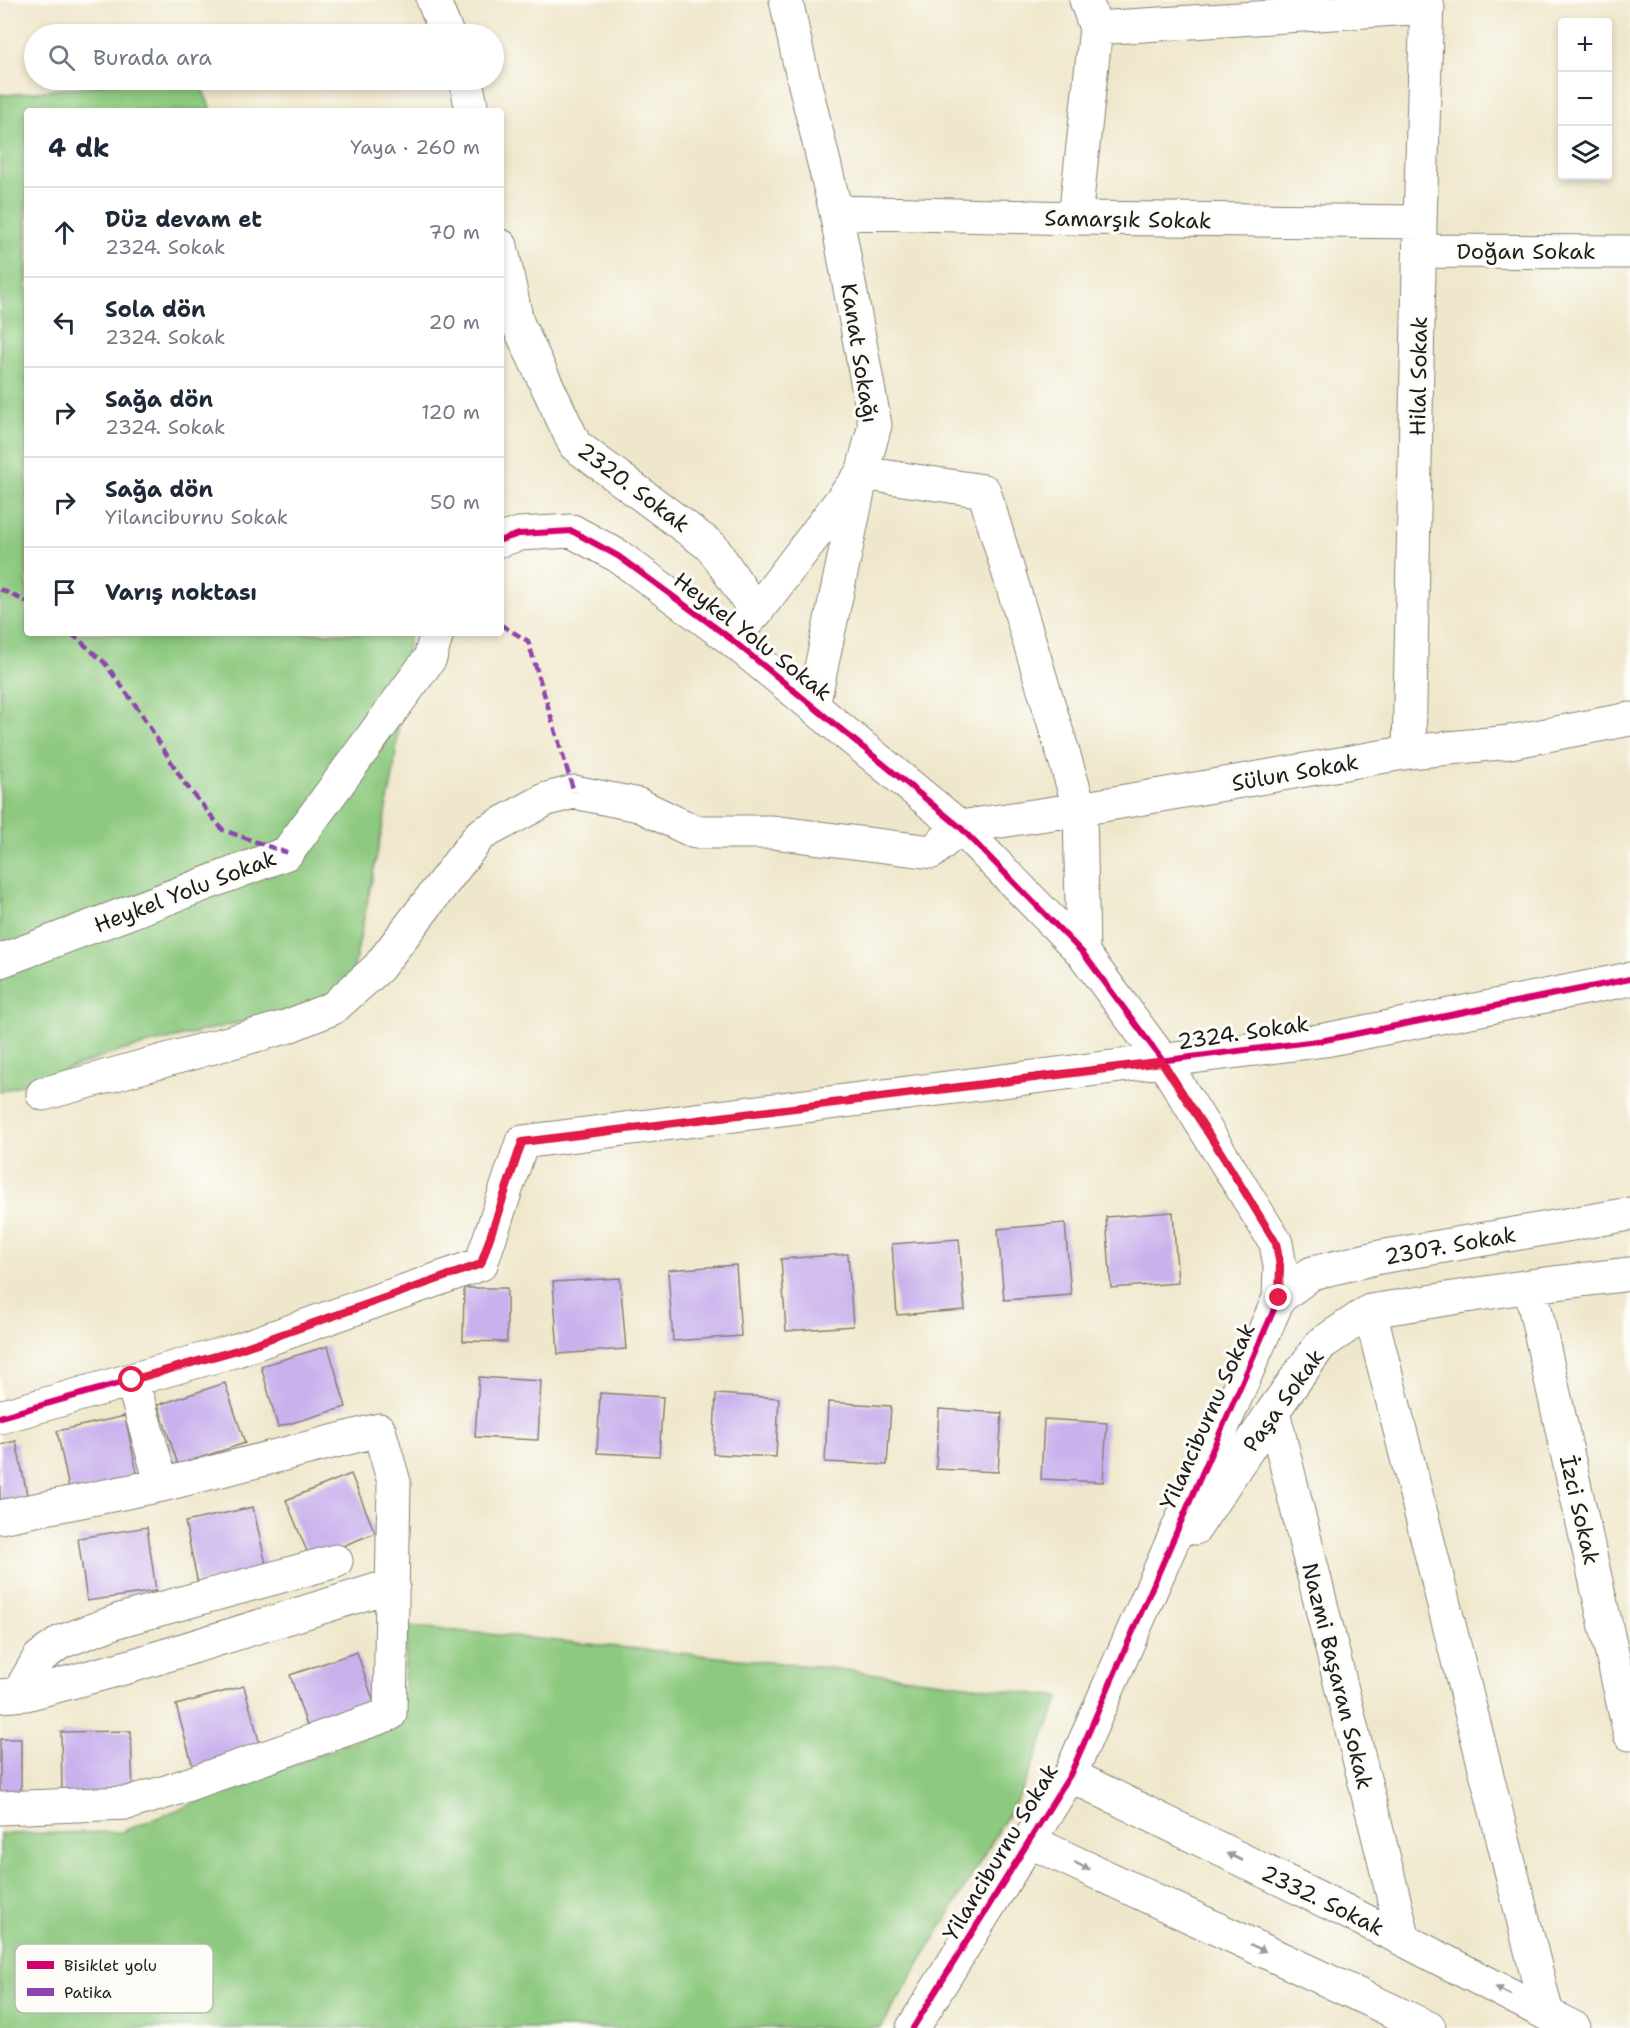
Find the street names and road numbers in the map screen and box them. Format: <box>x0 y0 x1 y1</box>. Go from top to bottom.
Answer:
street label: Samarşık Sokak <box>1044 204 1212 235</box>
street label: Doğan Sokak <box>1456 237 1596 266</box>
street label: Kanat Sokağı <box>834 281 885 425</box>
street label: Hilal Sokak <box>1403 316 1434 436</box>
street label: 2320. Sokak <box>572 436 696 539</box>
street label: Heykel Yolu Sokak <box>668 566 838 707</box>
street label: Sülun Sokak <box>1229 747 1361 798</box>
street label: Heykel Yolu Sokak <box>90 843 280 940</box>
street label: 2324. Sokak <box>1175 1009 1311 1056</box>
street label: 2307. Sokak <box>1382 1220 1518 1271</box>
street label: Yilanciburnu Sokak <box>1153 1318 1262 1514</box>
street label: Paşa Sokak <box>1236 1343 1331 1458</box>
street label: İzci Sokak <box>1553 1452 1606 1568</box>
street label: Nazmi Başaran Sokak <box>1295 1560 1380 1792</box>
street label: Yilanciburnu Sokak <box>936 1758 1065 1946</box>
street label: 2332. Sokak <box>1257 1858 1389 1943</box>

